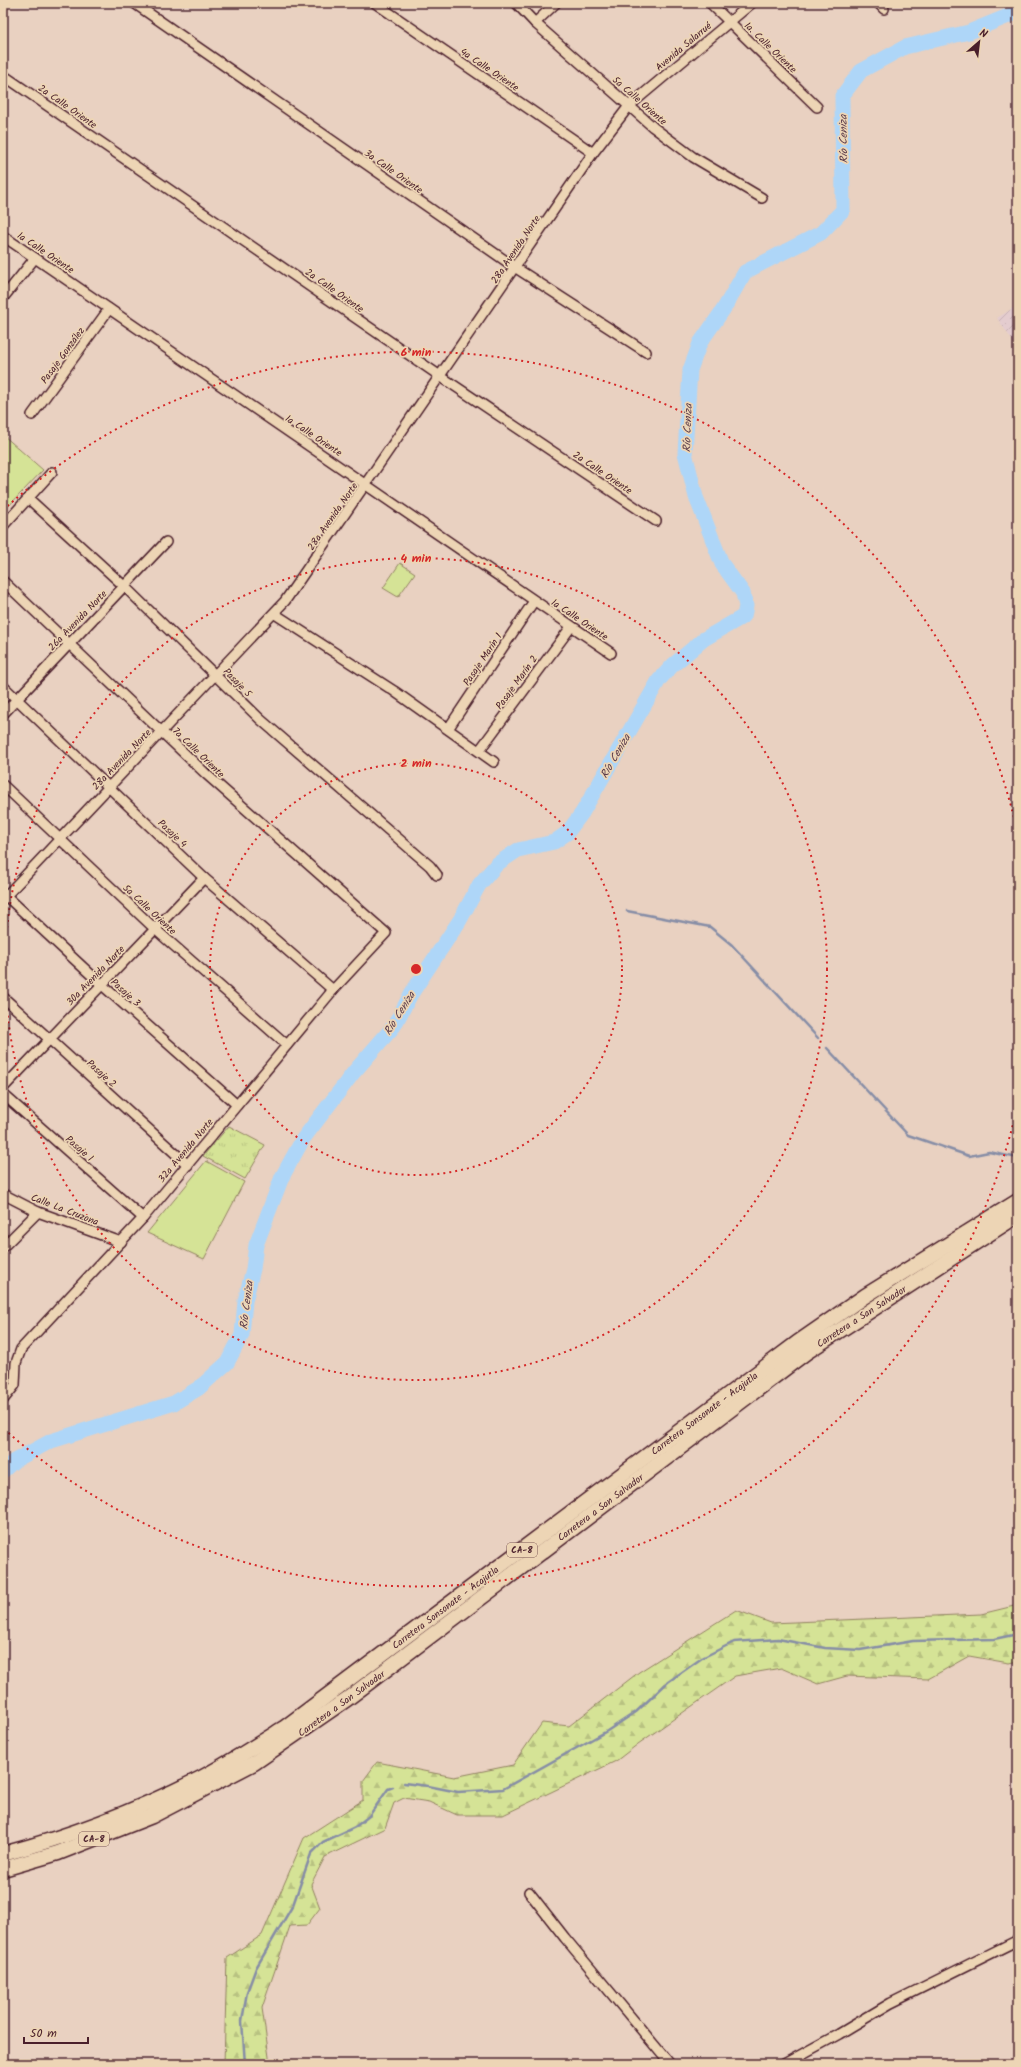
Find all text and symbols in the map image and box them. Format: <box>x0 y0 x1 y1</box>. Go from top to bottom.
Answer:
street label: Avenida Salarrué <box>652 18 716 75</box>
street label: 1a. Calle Oriente <box>740 18 801 78</box>
north arrow <box>959 22 999 62</box>
text: N <box>976 24 991 44</box>
street label: 4a Calle Oriente <box>457 44 523 96</box>
street label: 5a Calle Oriente <box>608 72 671 129</box>
street label: 2a Calle Oriente <box>35 81 101 133</box>
water label: Río Ceniza <box>835 114 853 163</box>
street label: 3a Calle Oriente <box>361 146 426 198</box>
street label: 28a Avenida Norte <box>487 212 545 287</box>
street label: 1a Calle Oriente <box>14 228 78 278</box>
street label: 2a Calle Oriente <box>302 265 368 317</box>
street label: Pasaje González <box>37 323 89 387</box>
text: 6 min <box>401 343 432 362</box>
water label: Río Ceniza <box>678 403 698 453</box>
street label: 1a Calle Oriente <box>282 411 346 461</box>
street label: 2a Calle Oriente <box>570 447 636 499</box>
street label: 28a Avenida Norte <box>303 479 363 554</box>
text: 4 min <box>401 549 432 568</box>
street label: 26a Avenida Norte <box>44 586 111 655</box>
street label: 1a Calle Oriente <box>548 595 612 645</box>
street label: Pasaje Marín 1 <box>459 630 506 689</box>
street label: Pasaje Marín 2 <box>492 652 542 713</box>
street label: Pasaje 5 <box>219 664 256 701</box>
street label: 7a Calle Oriente <box>168 724 228 782</box>
street label: 28a Avenida Norte <box>88 725 156 794</box>
water label: Río Ceniza <box>596 730 636 782</box>
text: 2 min <box>400 754 432 773</box>
street label: Pasaje 4 <box>154 816 191 852</box>
street label: 5a Calle Oriente <box>119 881 180 939</box>
street label: 30a Avenida Norte <box>63 942 129 1010</box>
centre of rings <box>409 962 423 976</box>
street label: Pasaje 3 <box>107 975 144 1011</box>
water label: Río Ceniza <box>379 988 421 1039</box>
street label: Pasaje 2 <box>83 1056 120 1092</box>
street label: 32a Avenida Norte <box>154 1115 218 1186</box>
street label: Pasaje 1 <box>62 1132 97 1166</box>
street label: Calle La Cruzona <box>28 1190 101 1230</box>
water label: Río Ceniza <box>235 1279 259 1330</box>
street label: Carretera a San Salvador <box>813 1281 910 1352</box>
street label: Carretera Sonsonate - Acajutla <box>648 1368 762 1460</box>
street label: Carretera a San Salvador <box>554 1470 648 1546</box>
road number: CA-8 <box>507 1543 537 1557</box>
street label: Carretera Sonsonate - Acajutla <box>389 1562 503 1654</box>
street label: Carretera a San Salvador <box>295 1666 389 1741</box>
road number: CA-8 <box>79 1832 109 1846</box>
scale bar <box>24 2019 88 2045</box>
text: 50 m <box>30 2024 57 2043</box>

